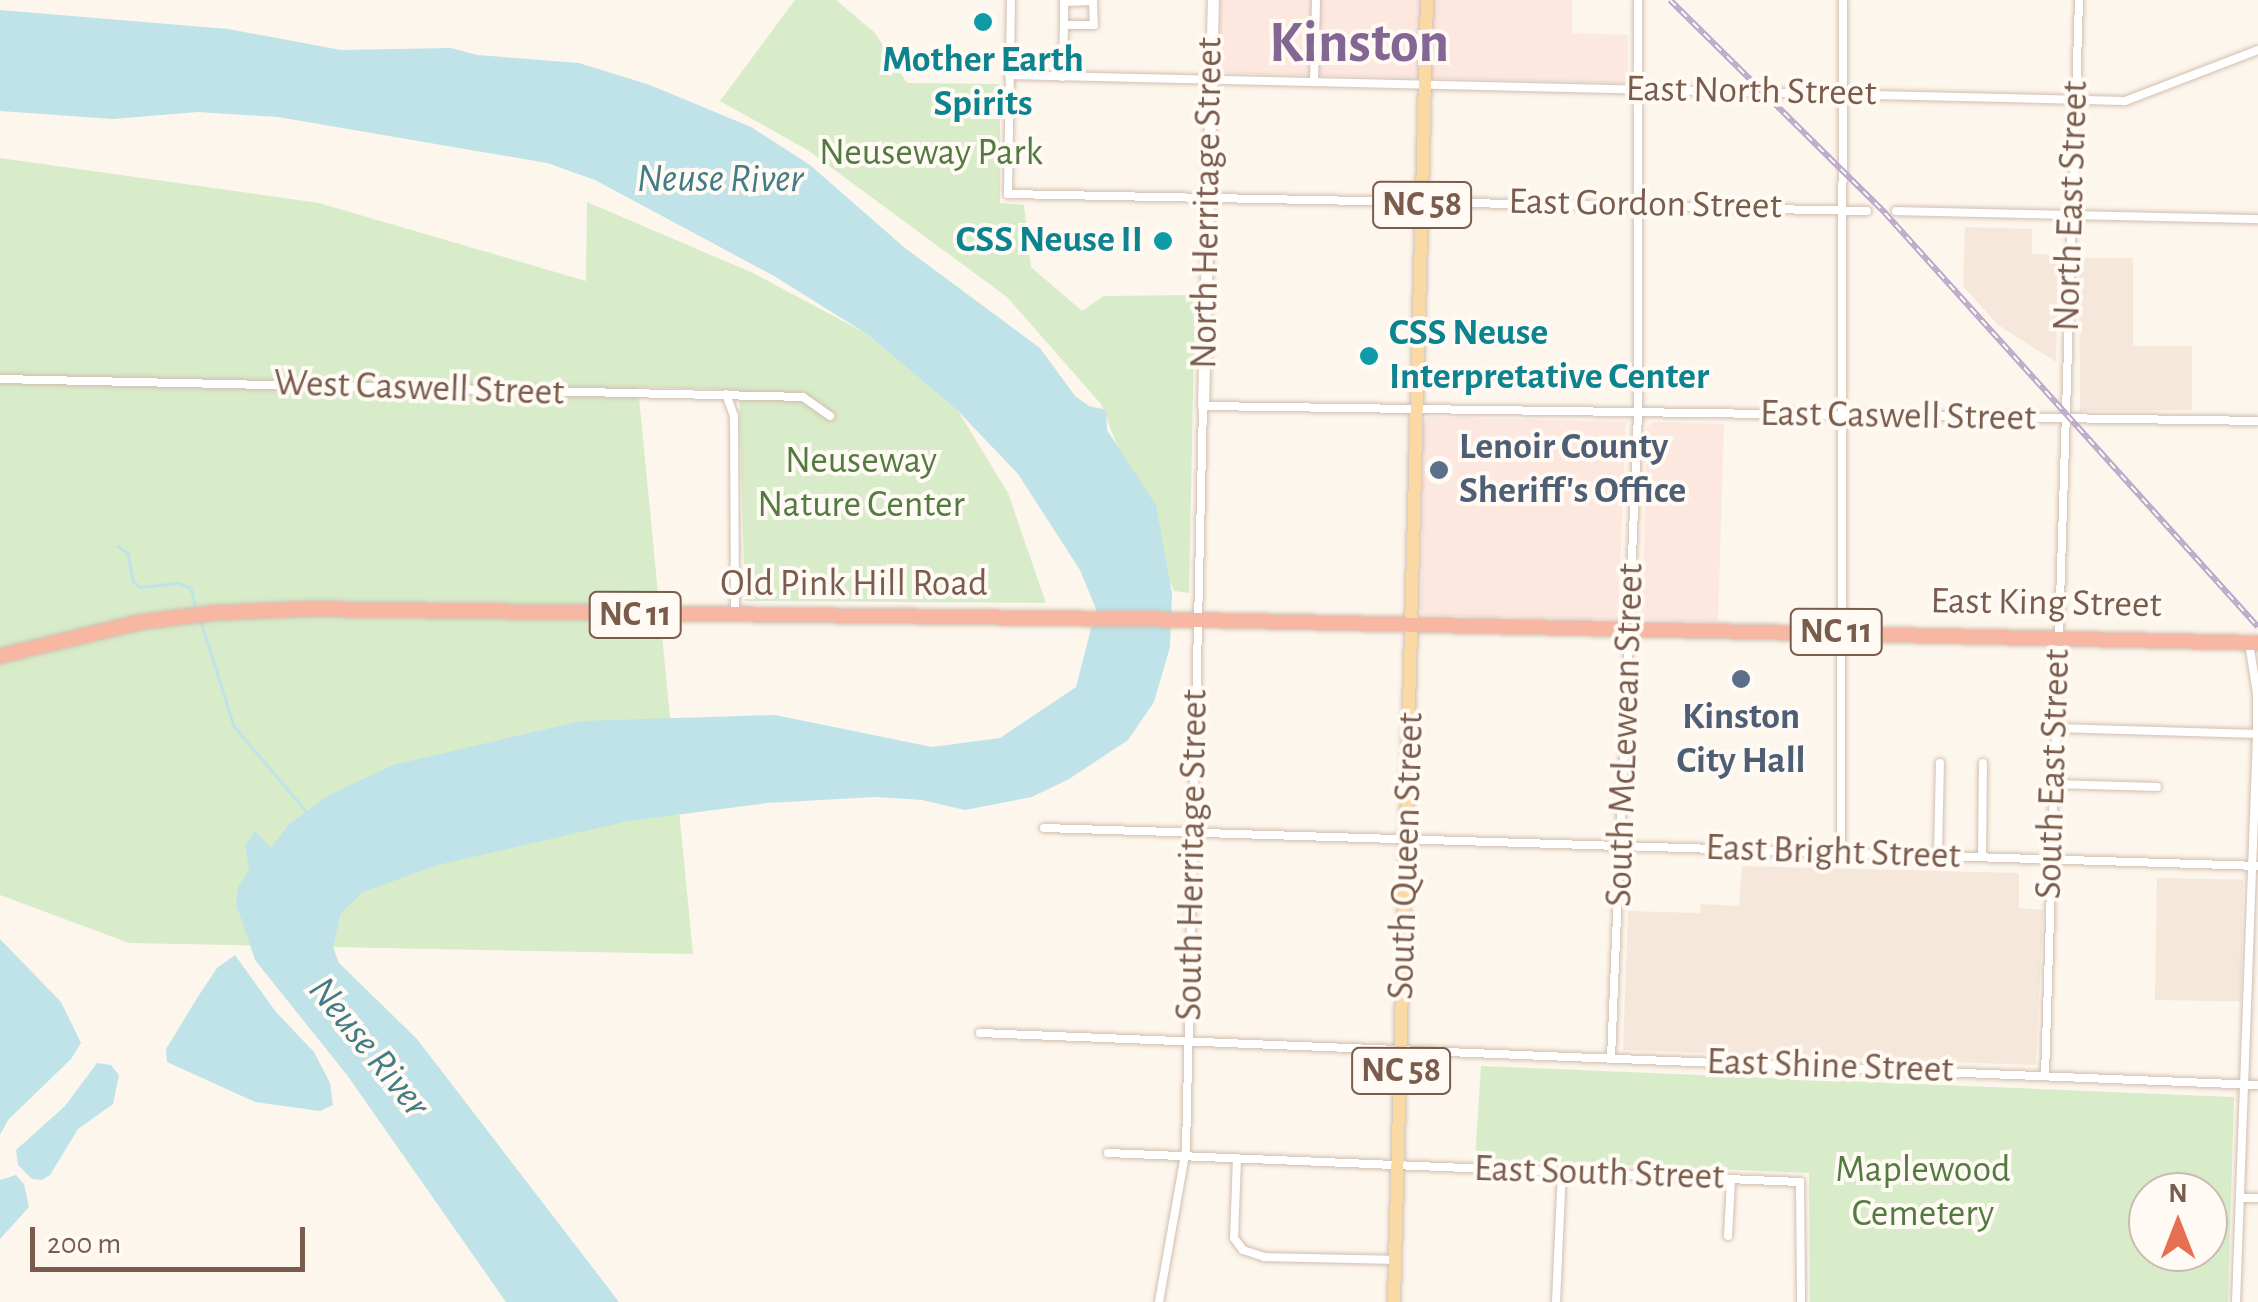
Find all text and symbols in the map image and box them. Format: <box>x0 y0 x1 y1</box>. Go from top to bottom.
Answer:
district label: Kinston <box>1269 9 1449 79</box>
marker: Mother Earth Spirits <box>972 11 994 33</box>
street label: North Herritage Street <box>1182 37 1234 369</box>
place label: Mother Earth Spirits <box>882 38 1084 127</box>
street label: East North Street <box>1625 67 1877 117</box>
street label: North East Street <box>2045 80 2099 332</box>
park label: Neuseway Park <box>819 131 1043 177</box>
water label: Neuse River <box>637 155 803 203</box>
road number: NC 58 <box>1372 175 1472 235</box>
street label: East Gordon Street <box>1508 180 1782 230</box>
place label: CSS Neuse II <box>956 218 1143 264</box>
marker: CSS Neuse II <box>1152 230 1174 252</box>
place label: CSS Neuse Interpretative Center <box>1389 311 1709 400</box>
marker: CSS Neuse Interpretative Center <box>1358 345 1380 367</box>
street label: West Caswell Street <box>273 361 565 417</box>
street label: East Caswell Street <box>1760 392 2036 442</box>
place label: Lenoir County Sheriff's Office <box>1459 425 1686 514</box>
park label: Neuseway Nature Center <box>757 439 965 528</box>
marker: Lenoir County Sheriff's Office <box>1428 459 1450 481</box>
street label: Old Pink Hill Road <box>720 562 988 608</box>
street label: South McLewean Street <box>1597 562 1655 908</box>
street label: East King Street <box>1930 579 2162 629</box>
road number: NC 11 <box>588 585 682 645</box>
road number: NC 11 <box>1788 602 1884 662</box>
street label: South East Street <box>2027 648 2081 900</box>
marker: Kinston City Hall <box>1730 668 1752 690</box>
street label: South Herritage Street <box>1167 689 1219 1021</box>
place label: Kinston City Hall <box>1676 695 1806 784</box>
street label: South Queen Street <box>1379 712 1435 1000</box>
street label: East Bright Street <box>1705 826 1961 880</box>
water label: Neuse River <box>298 967 440 1127</box>
street label: East Shine Street <box>1706 1040 1954 1094</box>
road number: NC 58 <box>1351 1041 1451 1101</box>
street label: East South Street <box>1473 1147 1725 1201</box>
park label: Maplewood Cemetery <box>1835 1148 2011 1238</box>
north arrow <box>2128 1172 2228 1272</box>
text: N <box>2168 1180 2188 1208</box>
scale bar <box>35 1207 310 1269</box>
text: 200 m <box>47 1229 121 1259</box>

